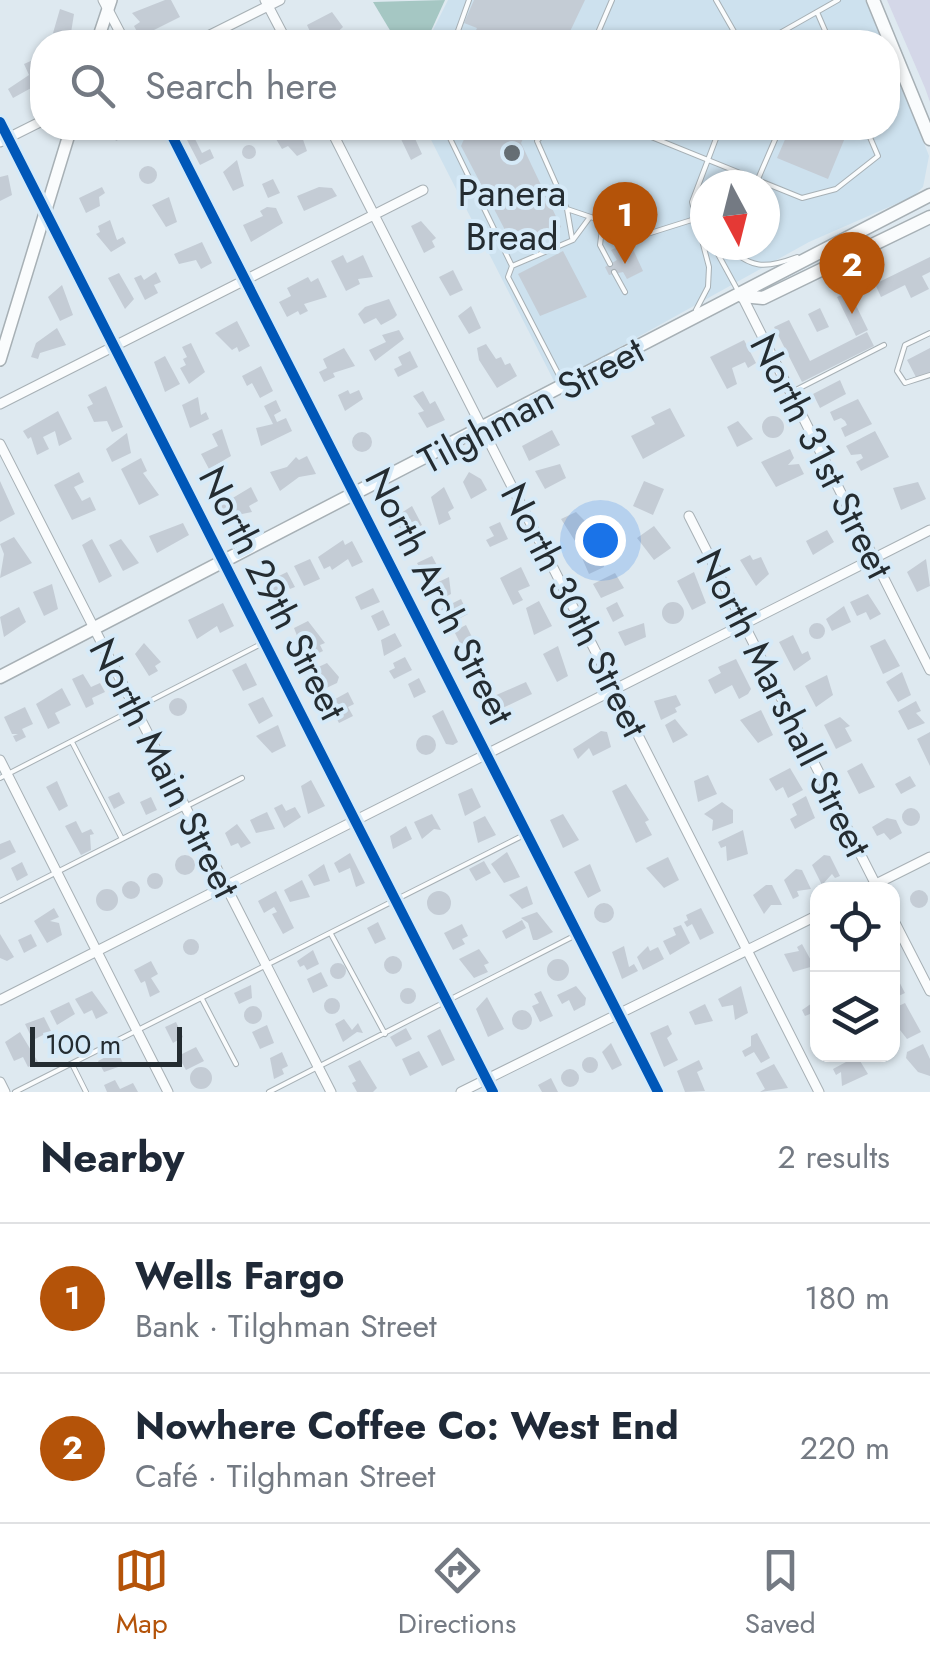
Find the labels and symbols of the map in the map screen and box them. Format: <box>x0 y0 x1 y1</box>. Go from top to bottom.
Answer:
marker: Panera Bread <box>501 142 523 164</box>
place label: Panera Bread <box>458 165 566 264</box>
north arrow <box>690 170 780 260</box>
pin: 1 <box>592 182 658 264</box>
pin: 2 <box>820 232 884 314</box>
street label: Tilghman Street <box>409 323 653 487</box>
street label: North 31st Street <box>737 324 907 588</box>
street label: North 29th Street <box>185 457 361 729</box>
street label: North Arch Street <box>352 458 528 734</box>
street label: North 30th Street <box>487 473 663 747</box>
your location <box>575 515 626 566</box>
street label: North Marshall Street <box>683 540 885 866</box>
street label: North Main Street <box>76 629 254 907</box>
scale bar <box>30 1022 182 1066</box>

